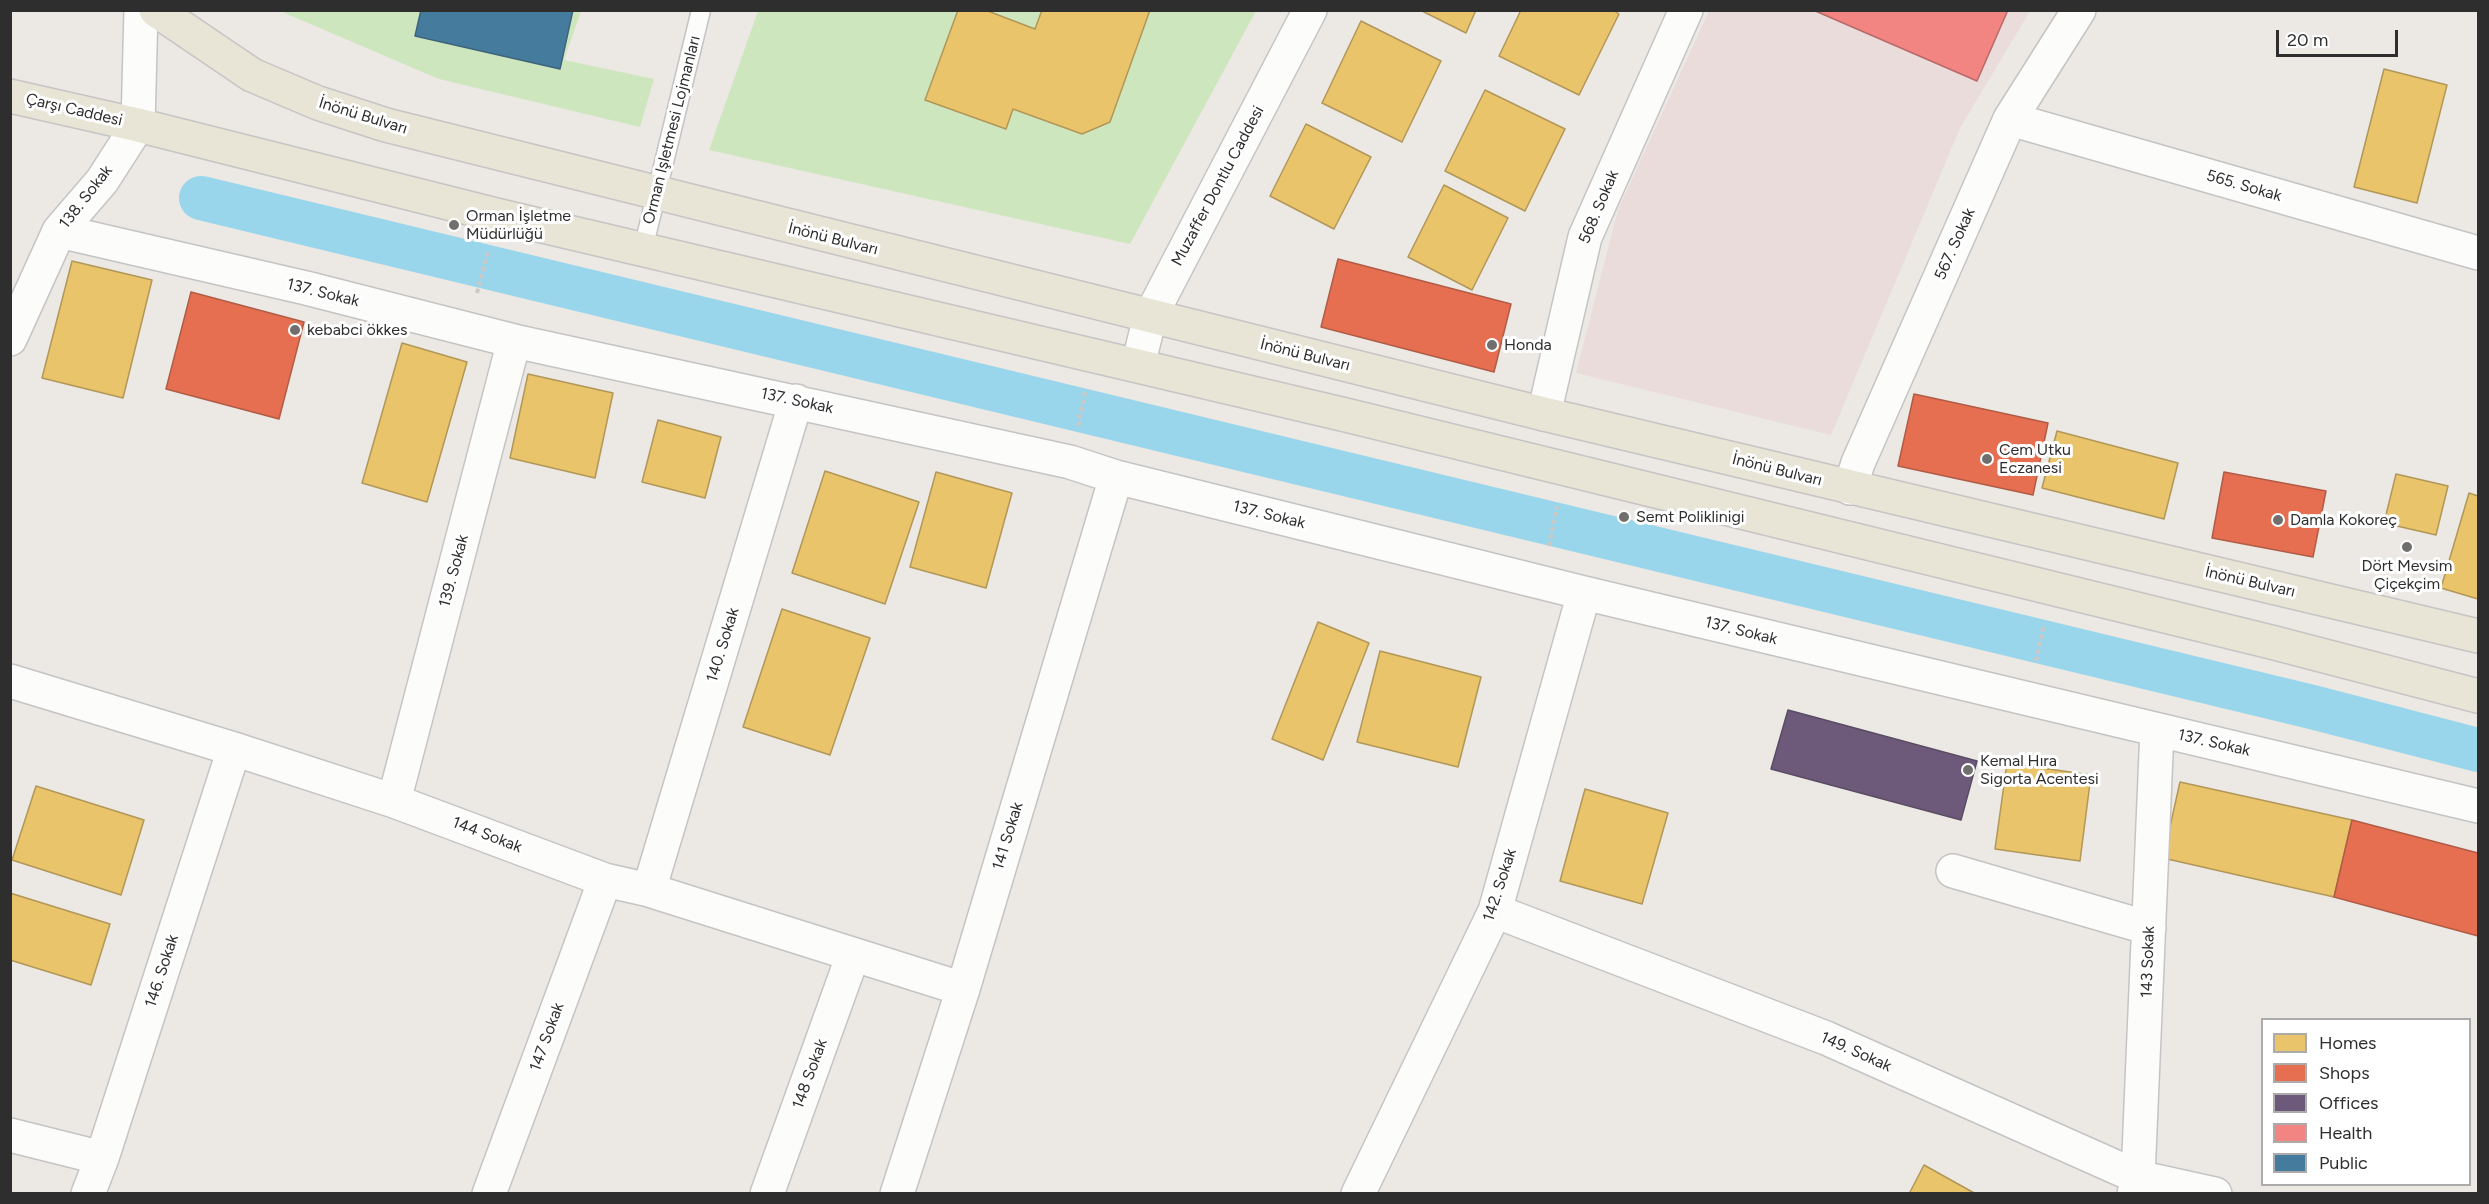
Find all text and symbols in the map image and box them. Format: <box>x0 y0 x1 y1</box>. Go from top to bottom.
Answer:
scale bar <box>2279 18 2400 56</box>
text: 20 m <box>2287 29 2328 51</box>
street label: Orman Işletmesi Lojmanları <box>639 34 705 226</box>
street label: Çarşı Caddesi <box>24 90 124 130</box>
street label: İnönü Bulvarı <box>316 93 410 139</box>
street label: Muzaffer Dontlu Caddesi <box>1168 103 1268 269</box>
street label: 138. Sokak <box>55 162 117 232</box>
street label: 565. Sokak <box>2204 166 2284 206</box>
street label: 568. Sokak <box>1575 167 1623 247</box>
street label: 567. Sokak <box>1931 205 1979 283</box>
place label: Orman İşletme Müdürlüğü <box>466 206 571 244</box>
marker: Orman İşletme Müdürlüğü <box>447 218 461 232</box>
street label: İnönü Bulvarı <box>786 219 880 259</box>
street label: 137. Sokak <box>285 275 361 311</box>
place label: kebabci ökkes <box>307 320 407 340</box>
marker: kebabci ökkes <box>288 323 302 337</box>
street label: İnönü Bulvarı <box>1258 335 1352 375</box>
place label: Honda <box>1504 335 1552 355</box>
marker: Honda <box>1485 338 1499 352</box>
street label: 137. Sokak <box>759 384 835 418</box>
place label: Cem Utku Eczanesi <box>1999 440 2071 478</box>
street label: İnönü Bulvarı <box>1730 450 1824 490</box>
marker: Cem Utku Eczanesi <box>1980 452 1994 466</box>
street label: 137. Sokak <box>1231 497 1307 533</box>
place label: Semt Poliklinigi <box>1636 507 1745 527</box>
marker: Semt Poliklinigi <box>1617 510 1631 524</box>
place label: Damla Kokoreç <box>2290 510 2397 530</box>
marker: Damla Kokoreç <box>2271 513 2285 527</box>
street label: 139. Sokak <box>435 533 473 609</box>
marker: Dört Mevsim Çiçekçim <box>2400 540 2414 554</box>
place label: Dört Mevsim Çiçekçim <box>2362 556 2452 594</box>
street label: İnönü Bulvarı <box>2203 562 2297 602</box>
street label: 140. Sokak <box>703 606 743 684</box>
street label: 137. Sokak <box>1703 613 1779 649</box>
street label: 137. Sokak <box>2176 725 2252 761</box>
place label: Kemal Hıra Sigorta Acentesi <box>1980 751 2099 789</box>
marker: Kemal Hıra Sigorta Acentesi <box>1961 763 1975 777</box>
street label: 141 Sokak <box>989 800 1027 872</box>
street label: 144 Sokak <box>449 813 525 857</box>
street label: 142. Sokak <box>1479 846 1521 924</box>
street label: 143 Sokak <box>2137 926 2159 998</box>
street label: 146. Sokak <box>141 932 183 1010</box>
street label: 147 Sokak <box>526 1000 568 1074</box>
legend <box>2261 1018 2471 1186</box>
street label: 149. Sokak <box>1818 1028 1894 1076</box>
text: Homes <box>2319 1032 2377 1054</box>
street label: 148 Sokak <box>789 1036 831 1112</box>
text: Shops <box>2319 1062 2370 1084</box>
text: Offices <box>2319 1092 2378 1114</box>
text: Health <box>2319 1122 2372 1144</box>
text: Public <box>2319 1152 2368 1174</box>

